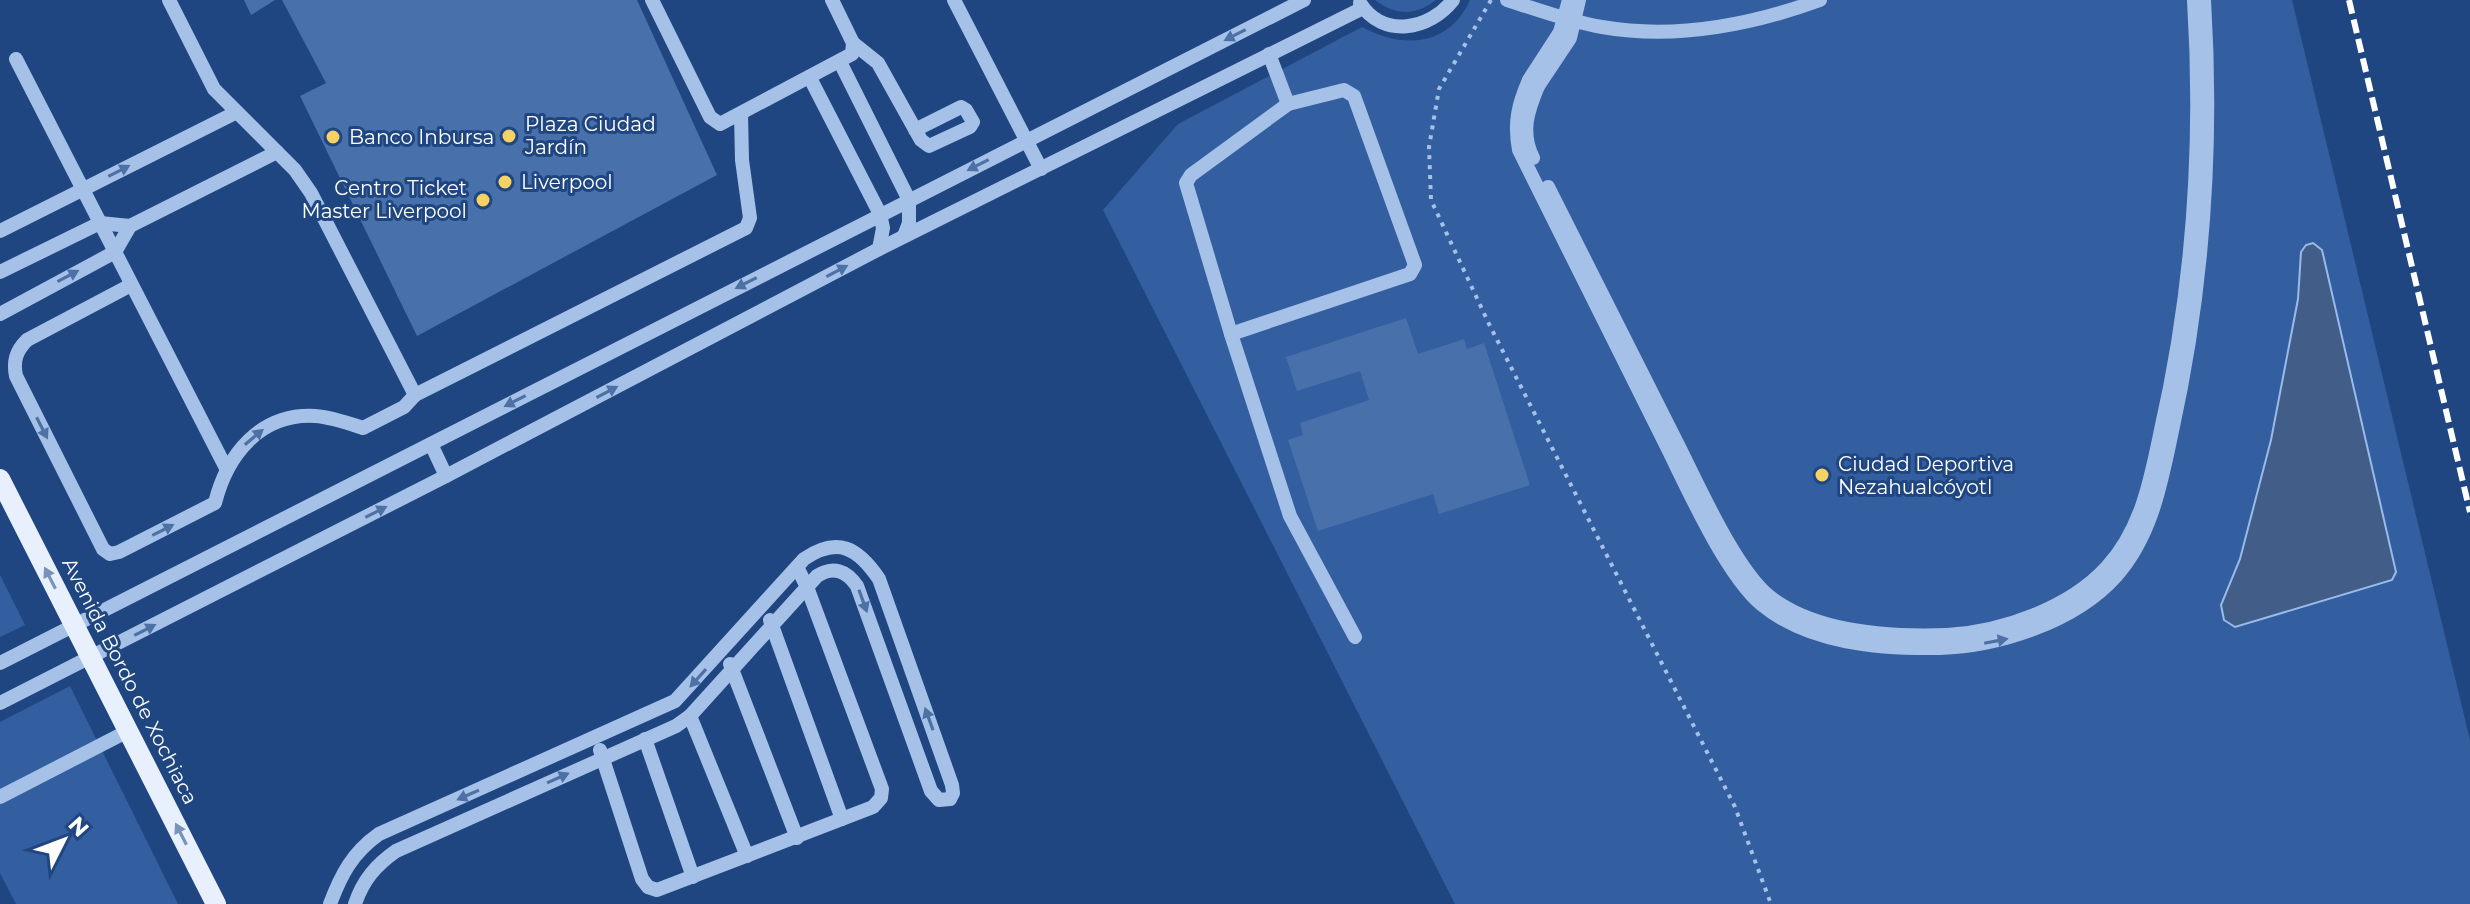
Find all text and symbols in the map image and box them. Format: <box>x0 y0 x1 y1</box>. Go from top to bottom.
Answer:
one-way arrow <box>1223 29 1246 42</box>
place label: Plaza Ciudad Jardín <box>524 112 656 159</box>
place label: Banco Inbursa <box>349 125 494 149</box>
marker: Plaza Ciudad Jardín <box>500 127 518 145</box>
marker: Banco Inbursa <box>324 128 342 146</box>
one-way arrow <box>966 158 989 172</box>
one-way arrow <box>108 164 131 177</box>
place label: Liverpool <box>521 170 613 194</box>
marker: Liverpool <box>496 173 514 191</box>
place label: Centro Ticket Master Liverpool <box>302 176 467 223</box>
marker: Centro Ticket Master Liverpool <box>474 191 492 209</box>
one-way arrow <box>825 264 848 277</box>
one-way arrow <box>57 270 80 283</box>
one-way arrow <box>735 275 757 289</box>
one-way arrow <box>595 385 618 398</box>
one-way arrow <box>503 395 526 408</box>
one-way arrow <box>35 417 49 440</box>
one-way arrow <box>243 429 263 446</box>
place label: Ciudad Deportiva Nezahualcóyotl <box>1838 452 2014 499</box>
marker: Ciudad Deportiva Nezahualcóyotl <box>1813 466 1831 484</box>
one-way arrow <box>365 505 388 519</box>
one-way arrow <box>151 523 174 536</box>
street label: Avenida Bordo de Xochiaca <box>57 554 203 808</box>
one-way arrow <box>44 566 57 589</box>
one-way arrow <box>857 589 869 613</box>
one-way arrow <box>133 624 156 637</box>
one-way arrow <box>1984 634 2009 646</box>
one-way arrow <box>689 669 707 688</box>
one-way arrow <box>922 707 934 731</box>
one-way arrow <box>546 771 569 785</box>
one-way arrow <box>456 788 479 802</box>
north arrow <box>24 800 104 880</box>
text: N <box>63 811 94 843</box>
one-way arrow <box>174 823 188 846</box>

